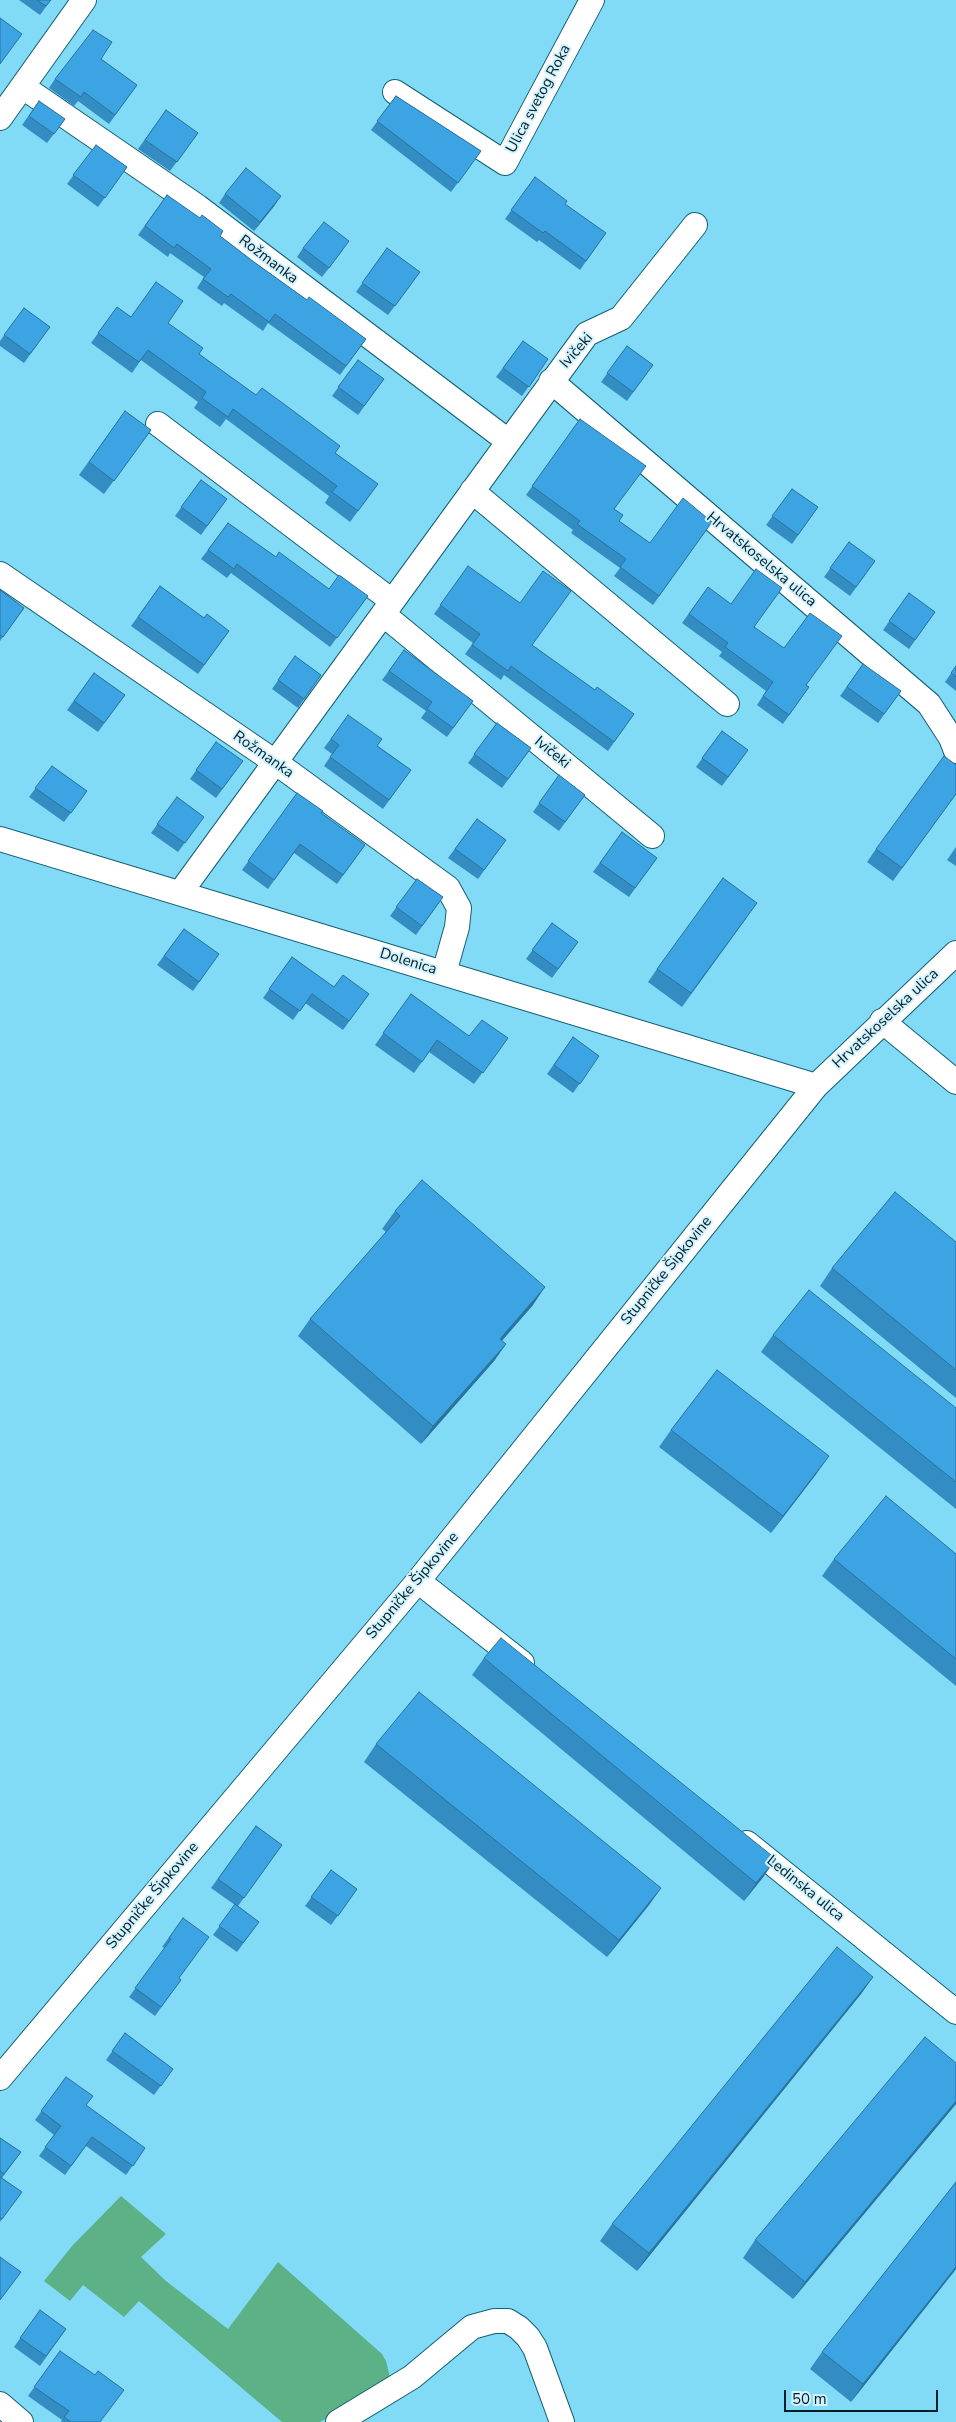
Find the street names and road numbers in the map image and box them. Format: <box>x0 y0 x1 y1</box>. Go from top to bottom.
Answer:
street label: Ulica svetog Roka <box>503 42 575 156</box>
street label: Rožmanka <box>235 232 301 288</box>
street label: Ivičeki <box>557 330 597 372</box>
street label: Hrvatskoselska ulica <box>702 509 820 611</box>
street label: Rožmanka <box>229 728 297 782</box>
street label: Ivičeki <box>530 733 574 773</box>
street label: Dolenica <box>377 945 439 979</box>
street label: Hrvatskoselska ulica <box>829 965 943 1073</box>
street label: Stupničke Šipkovine <box>618 1213 716 1329</box>
street label: Stupničke Šipkovine <box>363 1529 463 1643</box>
street label: Stupničke Šipkovine <box>103 1839 203 1953</box>
street label: Ledinska ulica <box>763 1852 847 1926</box>

